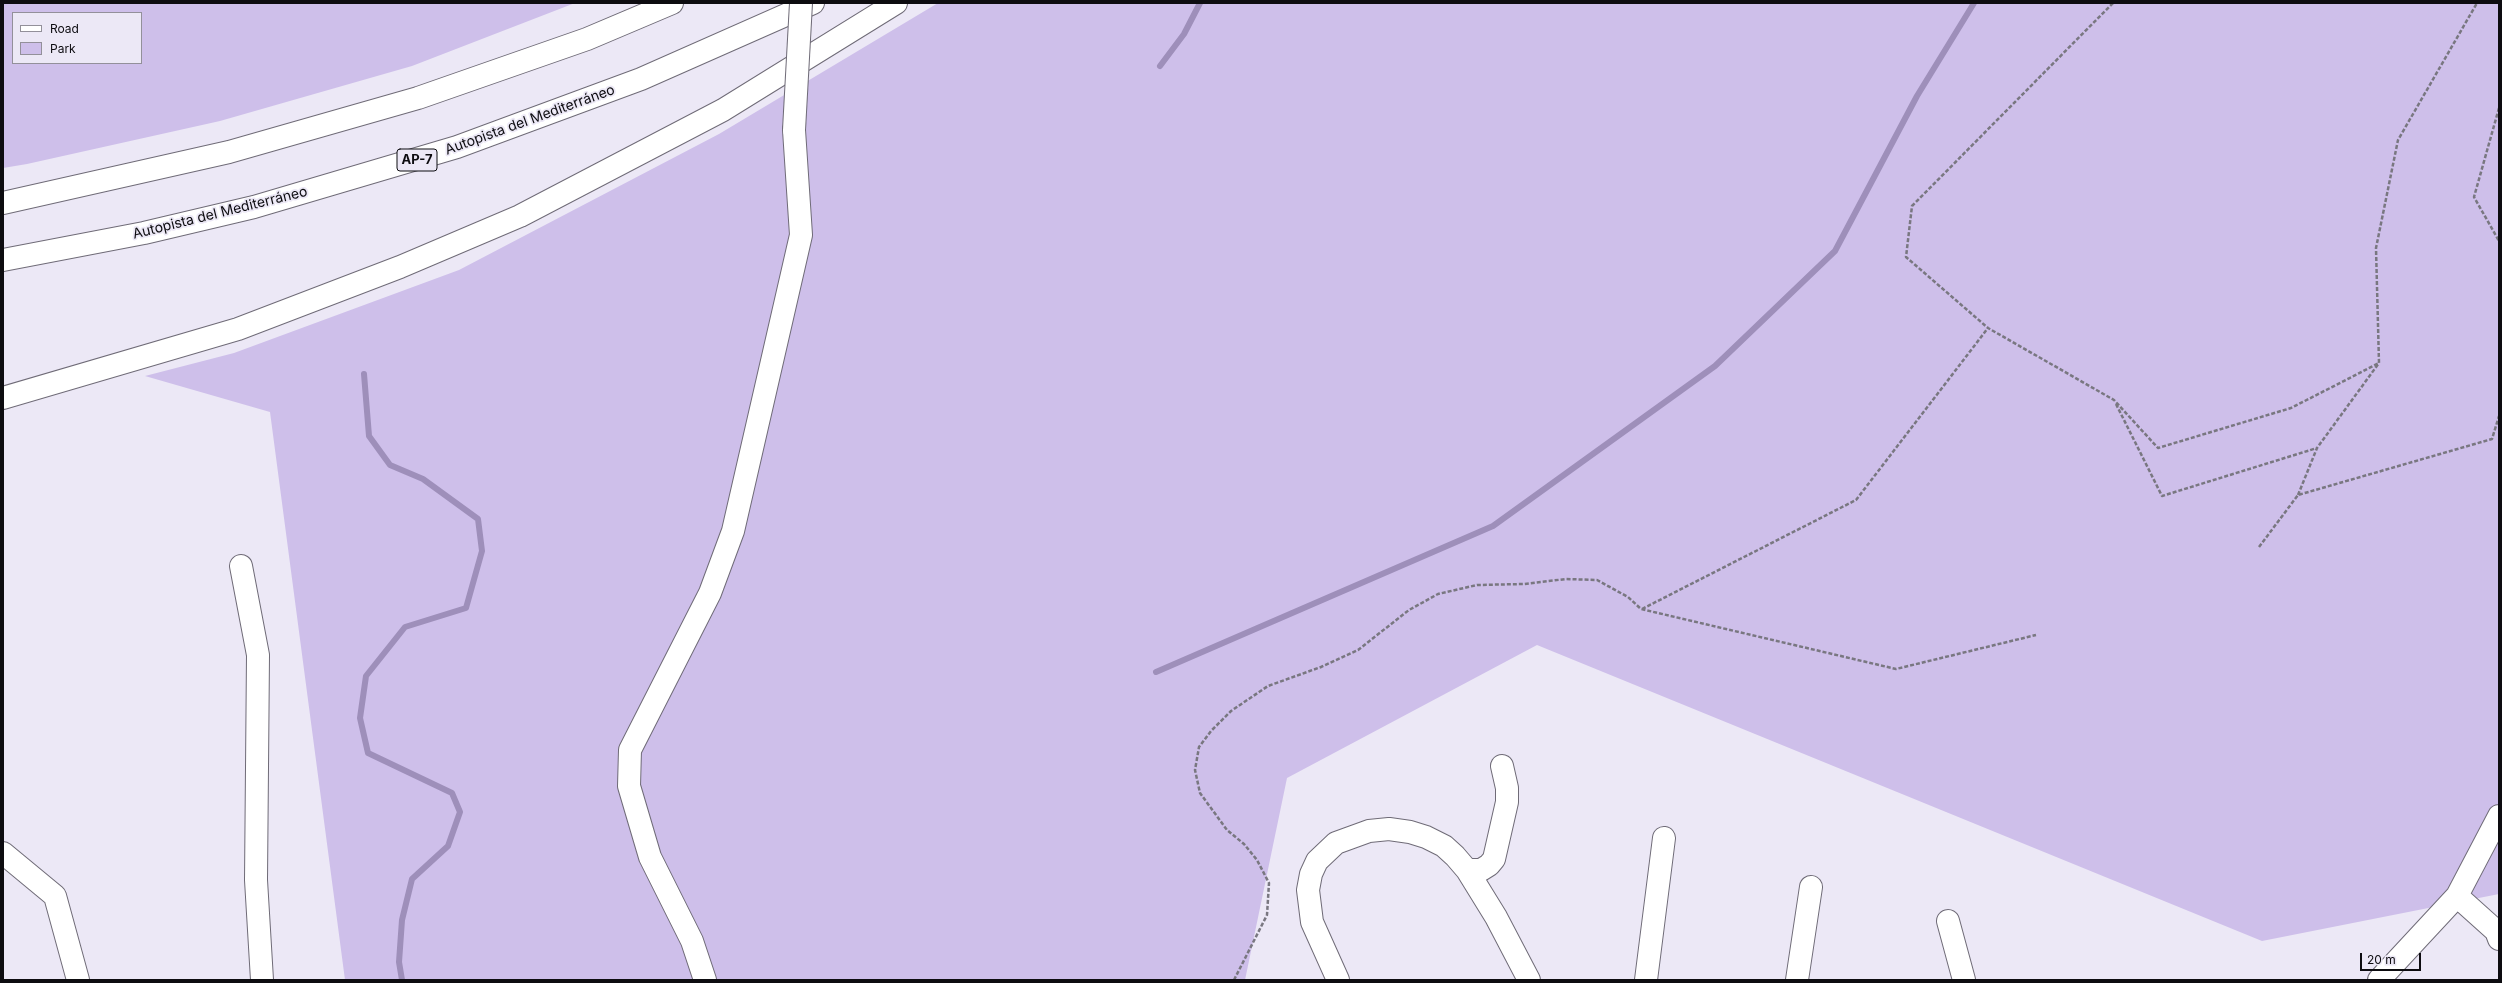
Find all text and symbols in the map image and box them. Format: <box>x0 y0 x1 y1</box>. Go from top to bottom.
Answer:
legend <box>12 12 142 64</box>
text: Road <box>50 21 79 36</box>
text: Park <box>50 41 76 56</box>
street label: Autopista del Mediterráneo <box>443 81 617 159</box>
road number: AP-7 <box>397 149 437 171</box>
street label: Autopista del Mediterráneo <box>131 183 309 243</box>
scale bar <box>2362 945 2423 971</box>
text: 20 m <box>2367 952 2396 967</box>

